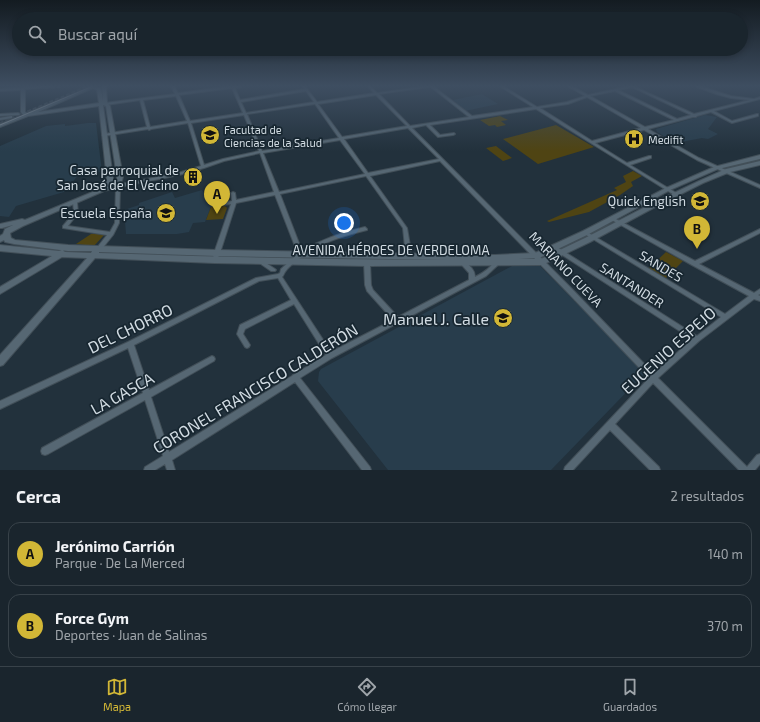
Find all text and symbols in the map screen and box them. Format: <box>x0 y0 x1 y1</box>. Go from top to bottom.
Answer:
search box <box>12 12 748 56</box>
icon: search <box>26 23 48 45</box>
text: Buscar aquí <box>58 25 137 43</box>
place label: Facultad de Ciencias de la Salud <box>224 123 322 149</box>
school or university icon: Facultad de Ciencias de la Salud <box>199 124 221 146</box>
hospital icon: Medifit <box>623 128 645 150</box>
place label: Medifit <box>648 133 683 146</box>
place label: Casa parroquial de San José de El Vecino <box>56 162 179 193</box>
building icon: Casa parroquial de San José de El Vecino <box>182 166 204 188</box>
pin: A <box>204 181 230 214</box>
school or university icon: Quick English <box>689 190 711 212</box>
place label: Quick English <box>608 193 686 209</box>
school or university icon: Escuela España <box>155 202 177 224</box>
place label: Escuela España <box>60 205 152 221</box>
your location <box>334 213 354 233</box>
pin: B <box>684 216 710 249</box>
street label: MARIANO CUEVA <box>526 228 606 310</box>
street label: AVENIDA HÉROES DE VERDELOMA <box>292 241 490 258</box>
street label: SANDES <box>636 247 686 285</box>
street label: SANTANDER <box>597 259 667 311</box>
street label: DEL CHORRO <box>85 299 175 357</box>
street label: EUGENIO ESPEJO <box>617 303 719 397</box>
school or university icon: Manuel J. Calle <box>492 307 514 329</box>
place label: Manuel J. Calle <box>383 309 489 328</box>
street label: CORONEL FRANCISCO CALDERÓN <box>149 319 361 457</box>
street label: LA GASCA <box>87 368 157 418</box>
text: Cerca <box>16 486 61 506</box>
text: 2 resultados <box>670 488 744 504</box>
text: Jerónimo Carrión <box>55 537 175 555</box>
text: A <box>26 546 34 562</box>
text: 140 m <box>708 546 743 562</box>
text: Parque · De La Merced <box>55 555 185 571</box>
text: Force Gym <box>55 609 129 627</box>
text: B <box>26 618 34 634</box>
text: 370 m <box>707 618 743 634</box>
text: Deportes · Juan de Salinas <box>55 627 207 643</box>
tab: Mapa <box>103 676 131 713</box>
tab: Cómo llegar <box>337 676 397 713</box>
tab: Guardados <box>603 676 657 713</box>

